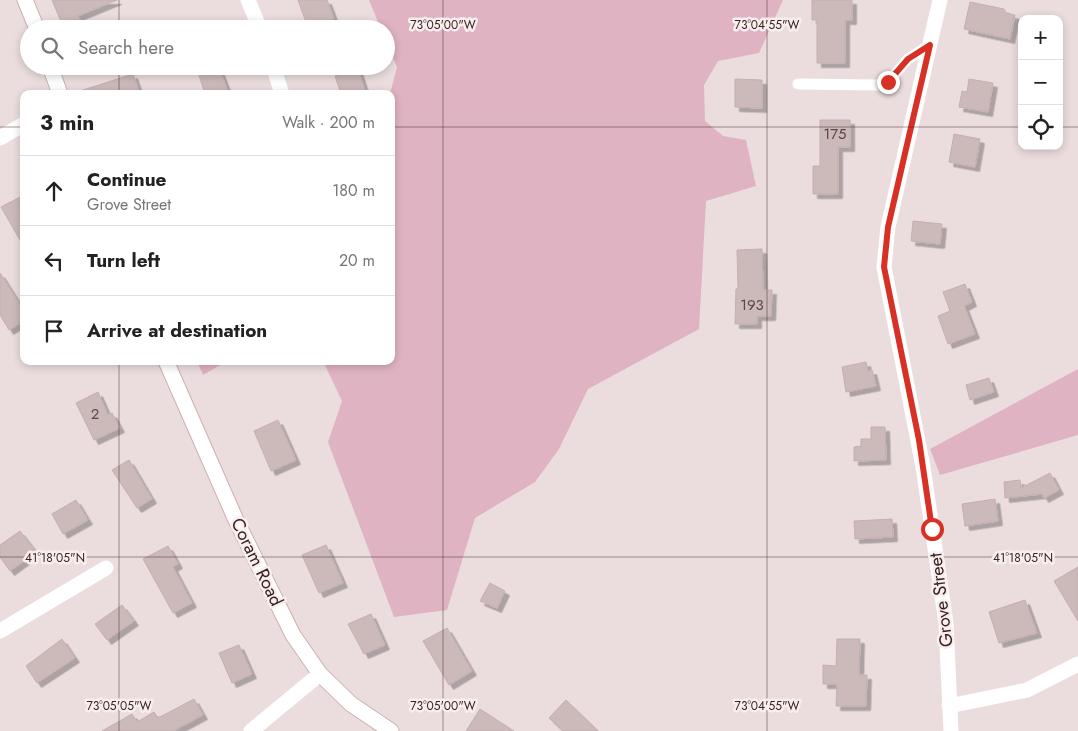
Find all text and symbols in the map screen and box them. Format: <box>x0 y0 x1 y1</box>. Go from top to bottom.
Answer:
map controls <box>1018 15 1063 150</box>
button: + <box>1018 15 1063 60</box>
text: 73°05'00"W <box>410 16 476 34</box>
text: 73°04'55"W <box>735 16 800 34</box>
search box <box>20 20 395 75</box>
icon: search <box>38 34 66 62</box>
text: Search here <box>78 34 174 61</box>
button: − <box>1018 60 1063 105</box>
route end <box>877 71 900 94</box>
button: locate <box>1018 105 1063 150</box>
text: 3 min <box>40 108 94 138</box>
text: Walk · 200 m <box>282 111 375 134</box>
house number: 175 <box>823 123 847 145</box>
text: Continue <box>87 166 166 193</box>
icon: ahead <box>40 177 68 205</box>
text: 180 m <box>332 179 375 202</box>
text: Grove Street <box>87 193 171 216</box>
icon: left <box>40 247 68 275</box>
text: Turn left <box>87 247 160 274</box>
text: 20 m <box>339 249 375 272</box>
house number: 193 <box>740 294 764 316</box>
icon: arrive <box>40 317 68 345</box>
text: Arrive at destination <box>87 317 267 344</box>
house number: 2 <box>91 403 99 425</box>
street label: Coram Road <box>224 513 290 611</box>
route start <box>921 518 944 541</box>
text: 41°18'05"N <box>25 549 85 567</box>
text: 41°18'05"N <box>993 549 1053 567</box>
street label: Grove Street <box>922 551 960 649</box>
text: 73°05'05"W <box>86 697 152 715</box>
text: 73°05'00"W <box>410 697 476 715</box>
text: 73°04'55"W <box>735 697 800 715</box>

